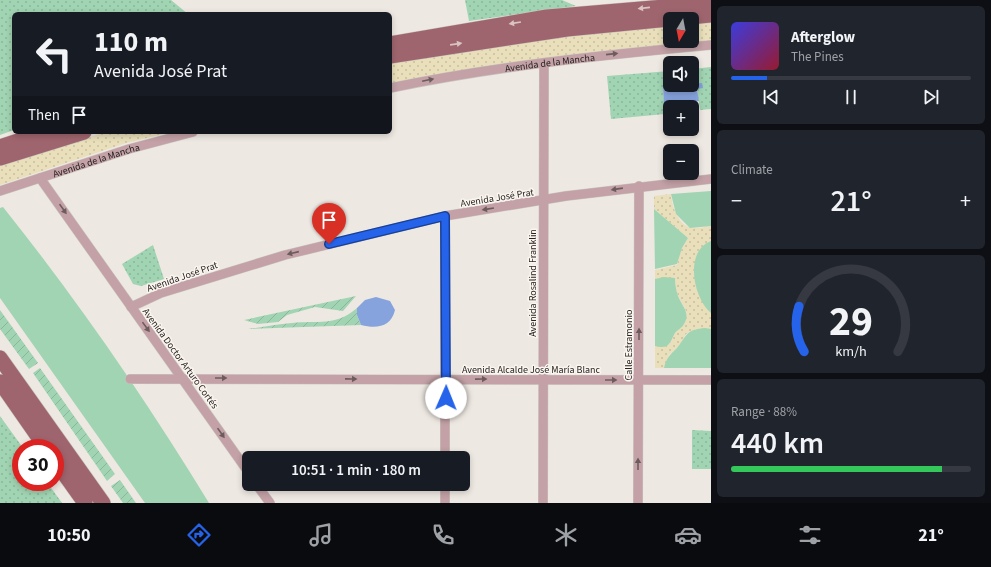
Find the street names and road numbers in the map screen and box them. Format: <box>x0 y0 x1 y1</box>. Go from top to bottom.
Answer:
street label: Avenida de la Mancha <box>504 51 596 76</box>
street label: Avenida de la Mancha <box>51 140 141 181</box>
street label: Avenida José Prat <box>460 185 535 211</box>
street label: Avenida Rosalind Franklin <box>526 229 540 337</box>
street label: Avenida José Prat <box>145 258 220 296</box>
street label: Avenida Doctor Arturo Cortés <box>139 305 221 412</box>
street label: Calle Estramonio <box>622 310 636 380</box>
street label: Avenida Alcalde José María Blanc <box>462 363 600 377</box>

